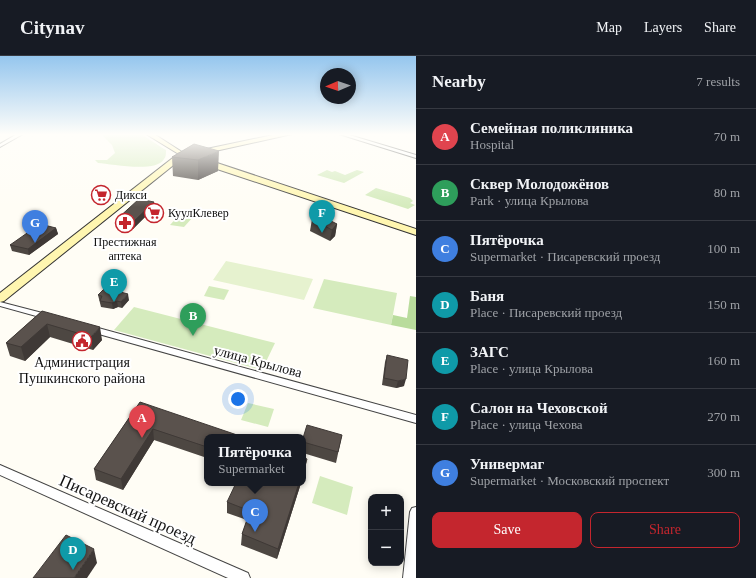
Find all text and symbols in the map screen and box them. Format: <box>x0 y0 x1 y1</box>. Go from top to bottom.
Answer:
text: Citynav <box>20 17 84 38</box>
text: Map <box>596 20 622 35</box>
text: Layers <box>644 20 682 35</box>
text: Share <box>704 20 736 35</box>
north arrow <box>320 68 356 104</box>
text: Nearby <box>432 72 486 91</box>
text: 7 results <box>696 74 740 89</box>
text: Семейная поликлиника <box>470 120 633 136</box>
text: A <box>440 129 450 144</box>
text: 70 m <box>714 129 740 144</box>
text: Hospital <box>470 137 514 152</box>
text: Сквер Молодожёнов <box>470 176 609 192</box>
supermarket icon: Дикси <box>90 184 112 206</box>
text: B <box>441 185 449 200</box>
text: 80 m <box>714 185 740 200</box>
place label: Дикси <box>115 188 147 202</box>
text: Park · улица Крылова <box>470 193 589 208</box>
pin: F <box>309 200 335 233</box>
supermarket icon: КуулКлевер <box>143 202 165 224</box>
place label: КуулКлевер <box>168 206 229 220</box>
pin: G <box>22 210 48 243</box>
pharmacy icon: Престижная аптека <box>114 212 136 234</box>
text: Пятёрочка <box>470 232 544 248</box>
place label: Престижная аптека <box>94 235 157 263</box>
text: C <box>440 241 450 256</box>
text: 100 m <box>707 241 740 256</box>
text: Supermarket · Писаревский проезд <box>470 249 660 264</box>
pin: E <box>101 269 127 302</box>
text: Баня <box>470 288 504 304</box>
text: D <box>440 297 450 312</box>
text: 150 m <box>707 297 740 312</box>
pin: B <box>180 303 206 336</box>
text: Place · Писаревский проезд <box>470 305 622 320</box>
public building icon: Администрация Пушкинского района <box>71 330 93 352</box>
street label: улица Крылова <box>212 343 304 381</box>
text: ЗАГС <box>470 344 509 360</box>
text: E <box>441 353 449 368</box>
text: 160 m <box>707 353 740 368</box>
place label: Администрация Пушкинского района <box>19 355 146 386</box>
text: Place · улица Крылова <box>470 361 593 376</box>
your location <box>228 389 248 409</box>
text: Салон на Чеховской <box>470 400 608 416</box>
pin: A <box>129 405 155 438</box>
text: F <box>441 409 449 424</box>
text: 270 m <box>707 409 740 424</box>
text: Place · улица Чехова <box>470 417 583 432</box>
popup <box>204 434 306 486</box>
text: Пятёрочка <box>218 444 292 460</box>
text: Универмаг <box>470 456 544 472</box>
text: Supermarket <box>218 461 285 476</box>
text: G <box>440 465 450 480</box>
text: 300 m <box>707 465 740 480</box>
street label: Писаревский проезд <box>56 471 200 548</box>
text: Supermarket · Московский проспект <box>470 473 669 488</box>
map controls <box>368 494 404 566</box>
button: + <box>368 494 404 530</box>
pin: C <box>242 499 268 532</box>
button: Save <box>432 512 582 548</box>
button: Share <box>590 512 740 548</box>
button: − <box>368 530 404 566</box>
pin: D <box>60 537 86 570</box>

